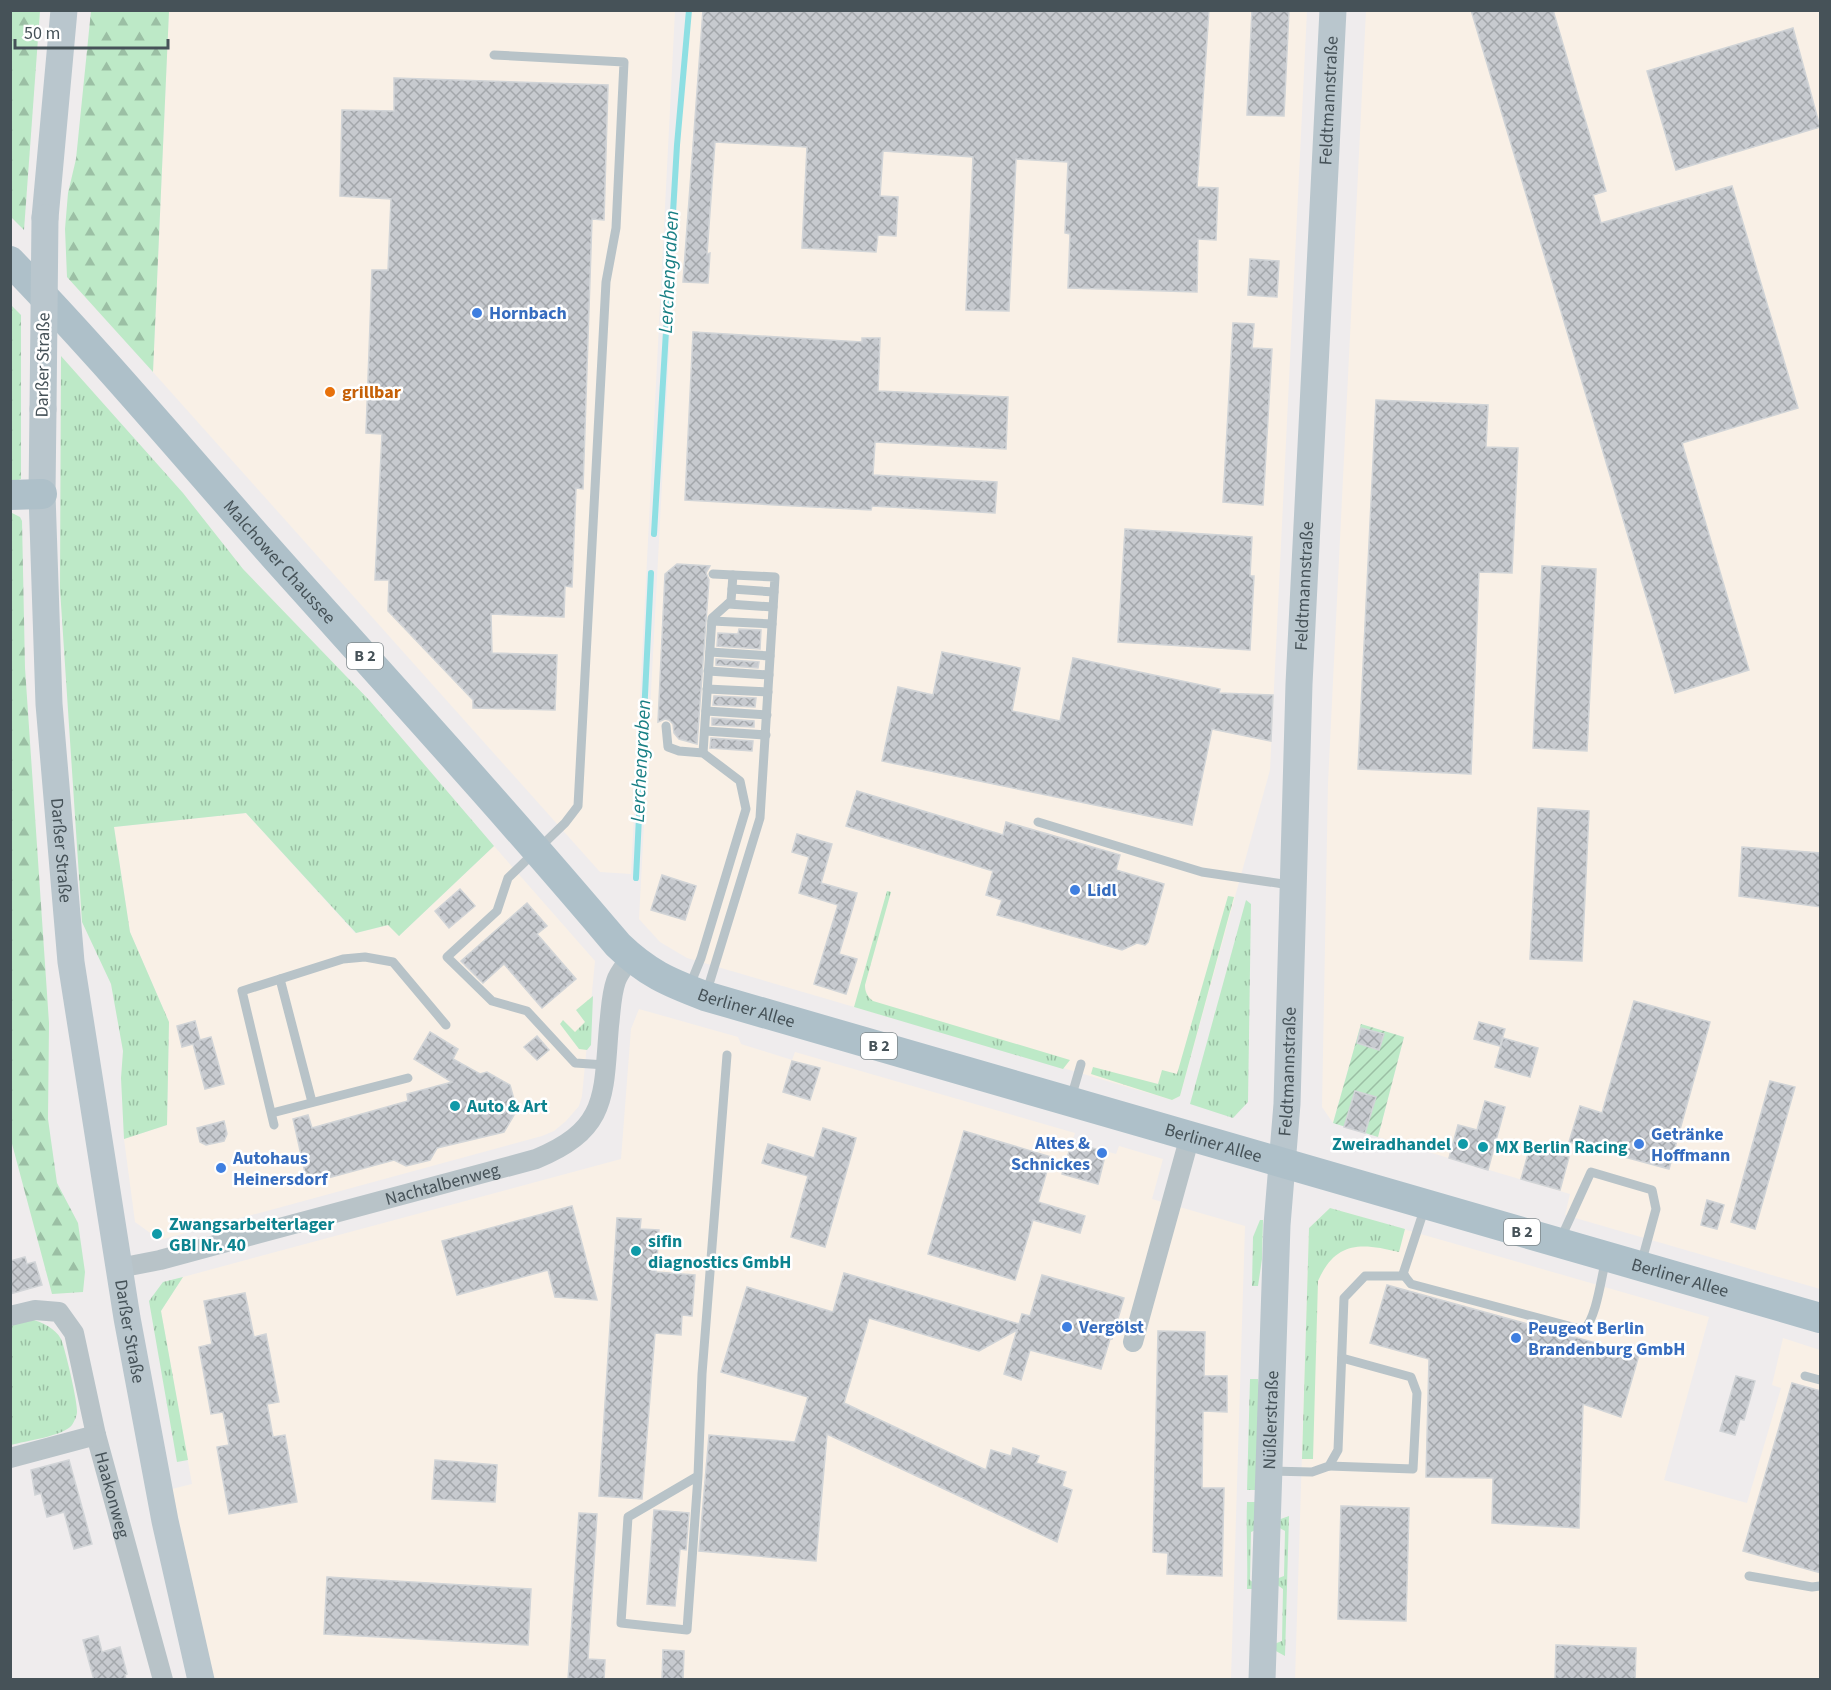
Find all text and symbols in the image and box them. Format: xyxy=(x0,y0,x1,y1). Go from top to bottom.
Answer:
scale bar xyxy=(15,12,168,50)
text: 50 m xyxy=(24,21,60,46)
street label: Feldtmannstraße xyxy=(1313,35,1344,166)
water label: Lerchengraben xyxy=(652,210,686,334)
place label: Hornbach xyxy=(489,301,567,326)
marker: Hornbach xyxy=(470,306,484,320)
street label: Darßer Straße xyxy=(30,312,56,418)
place label: grillbar xyxy=(342,380,402,405)
marker: grillbar xyxy=(323,385,337,399)
street label: Malchower Chaussee xyxy=(218,494,342,629)
street label: Feldtmannstraße xyxy=(1288,521,1320,651)
road number: B 2 xyxy=(347,643,383,669)
water label: Lerchengraben xyxy=(624,699,658,823)
street label: Darßer Straße xyxy=(45,797,78,904)
place label: Lidl xyxy=(1087,878,1117,903)
marker: Lidl xyxy=(1068,883,1082,897)
street label: Berliner Allee xyxy=(694,982,798,1034)
street label: Feldtmannstraße xyxy=(1272,1007,1302,1137)
road number: B 2 xyxy=(861,1033,897,1059)
place label: Auto & Art xyxy=(466,1094,548,1119)
marker: Auto & Art xyxy=(448,1099,462,1113)
street label: Berliner Allee xyxy=(1162,1117,1265,1169)
place label: Getränke Hoffmann xyxy=(1651,1122,1730,1168)
place label: Altes & Schnickes xyxy=(1011,1131,1090,1177)
place label: Zweiradhandel xyxy=(1332,1132,1451,1157)
place label: MX Berlin Racing xyxy=(1495,1135,1628,1160)
marker: Zweiradhandel xyxy=(1456,1137,1470,1151)
marker: Getränke Hoffmann xyxy=(1632,1137,1646,1151)
marker: MX Berlin Racing xyxy=(1476,1140,1490,1154)
place label: Autohaus Heinersdorf xyxy=(232,1146,329,1192)
marker: Altes & Schnickes xyxy=(1095,1146,1109,1160)
street label: Nachtalbenweg xyxy=(382,1157,502,1212)
marker: Autohaus Heinersdorf xyxy=(214,1161,228,1175)
place label: Zwangsarbeiterlager GBI Nr. 40 xyxy=(169,1212,335,1258)
road number: B 2 xyxy=(1504,1219,1540,1245)
marker: Zwangsarbeiterlager GBI Nr. 40 xyxy=(150,1227,164,1241)
place label: sifin diagnostics GmbH xyxy=(648,1229,791,1275)
marker: sifin diagnostics GmbH xyxy=(629,1244,643,1258)
street label: Berliner Allee xyxy=(1629,1252,1732,1304)
street label: Darßer Straße xyxy=(109,1278,151,1385)
place label: Vergölst xyxy=(1078,1315,1144,1340)
place label: Peugeot Berlin Brandenburg GmbH xyxy=(1528,1316,1685,1362)
marker: Vergölst xyxy=(1060,1320,1074,1334)
marker: Peugeot Berlin Brandenburg GmbH xyxy=(1509,1331,1523,1345)
street label: Nüßlerstraße xyxy=(1256,1370,1285,1470)
street label: Haakonweg xyxy=(89,1449,136,1541)

